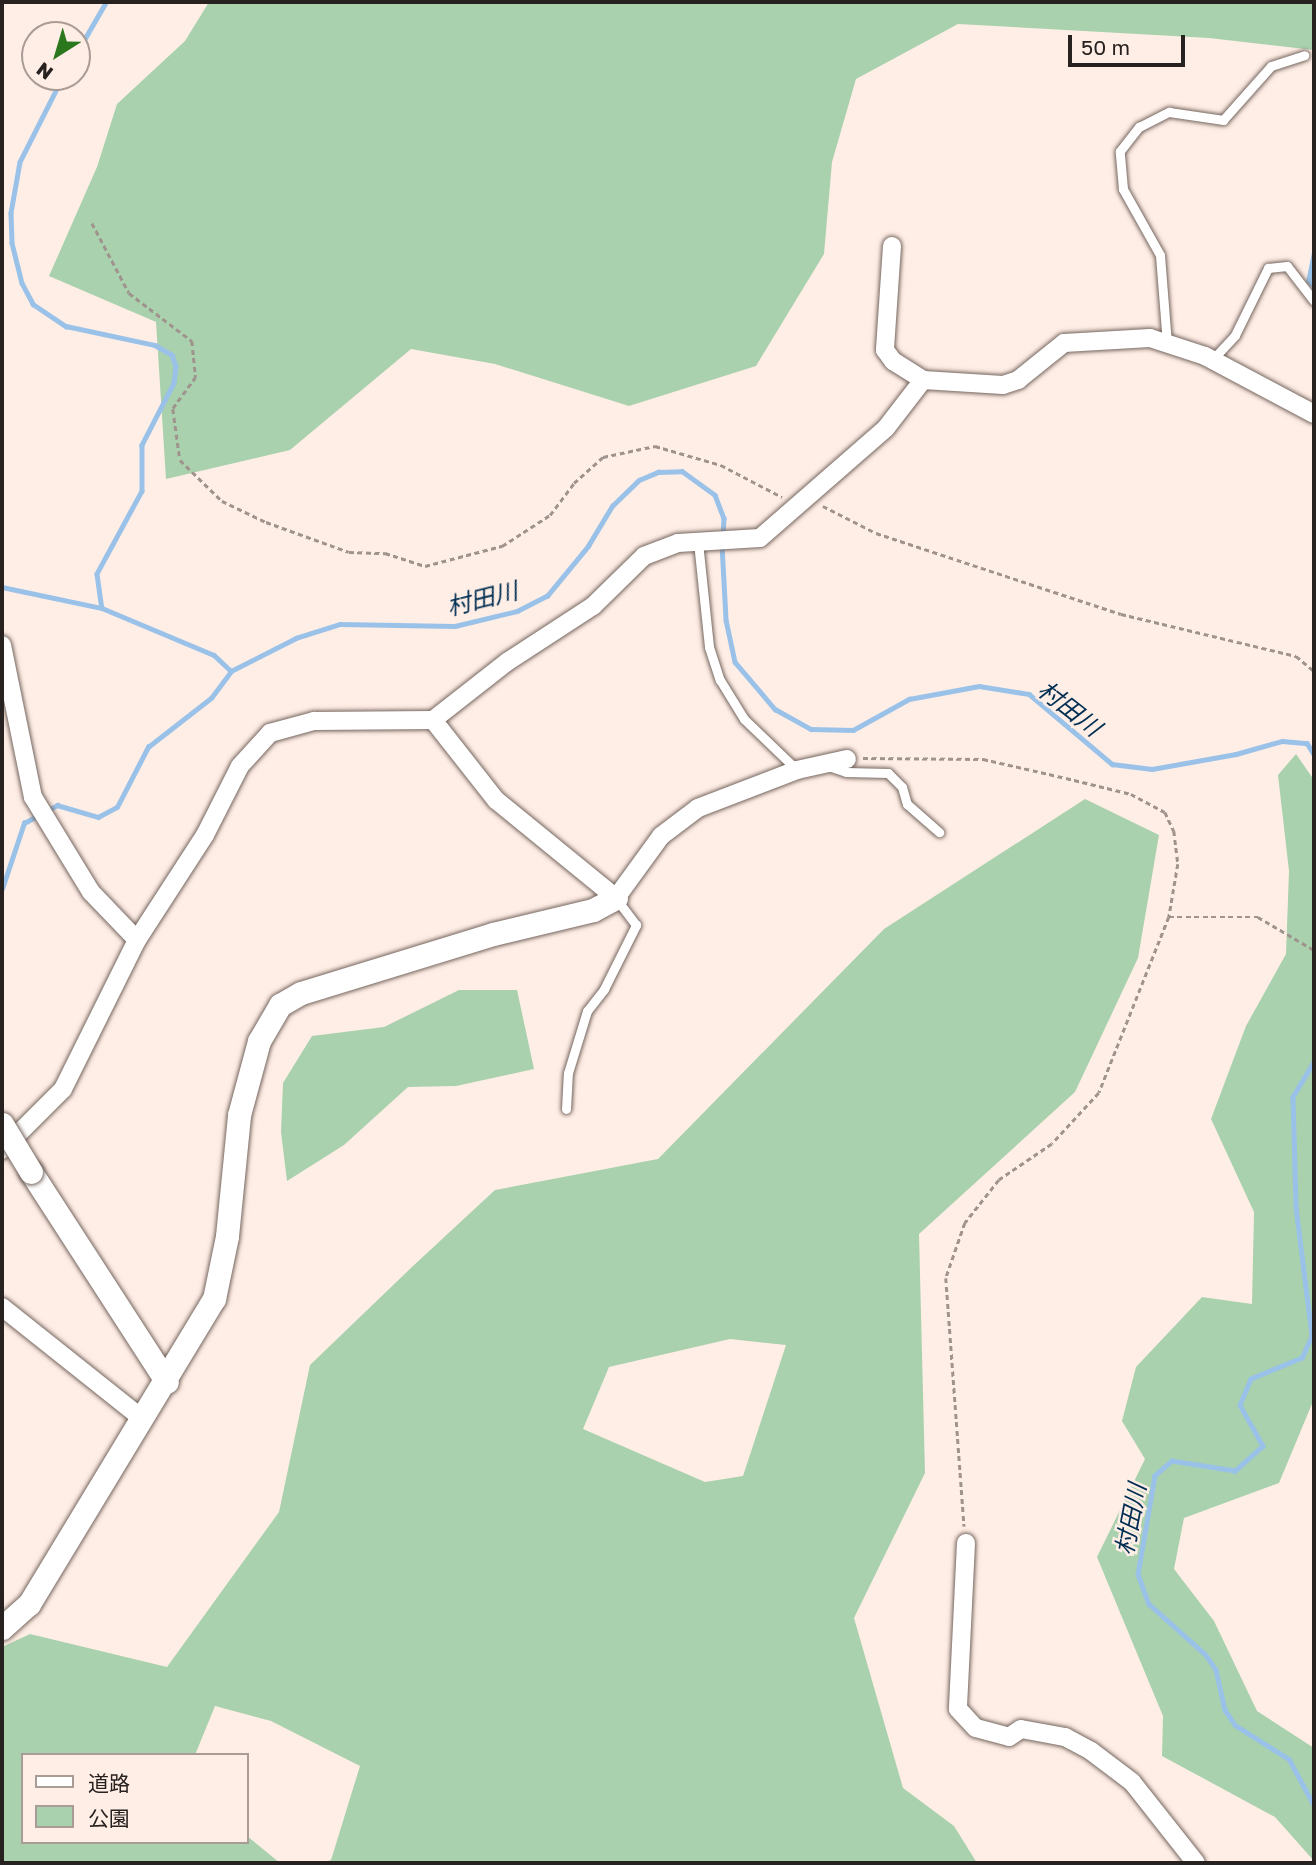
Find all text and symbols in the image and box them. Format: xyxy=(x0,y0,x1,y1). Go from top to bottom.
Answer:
north arrow xyxy=(21,21,91,91)
scale bar xyxy=(1071,21,1188,65)
text: 50 m xyxy=(1081,34,1130,60)
text: N xyxy=(32,58,57,85)
water label: 村田川 xyxy=(444,575,520,621)
water label: 村田川 xyxy=(1033,674,1107,742)
water label: 村田川 xyxy=(1109,1481,1151,1557)
legend xyxy=(21,1753,248,1844)
text: 道路 xyxy=(88,1770,130,1796)
text: 公園 xyxy=(88,1805,130,1831)

